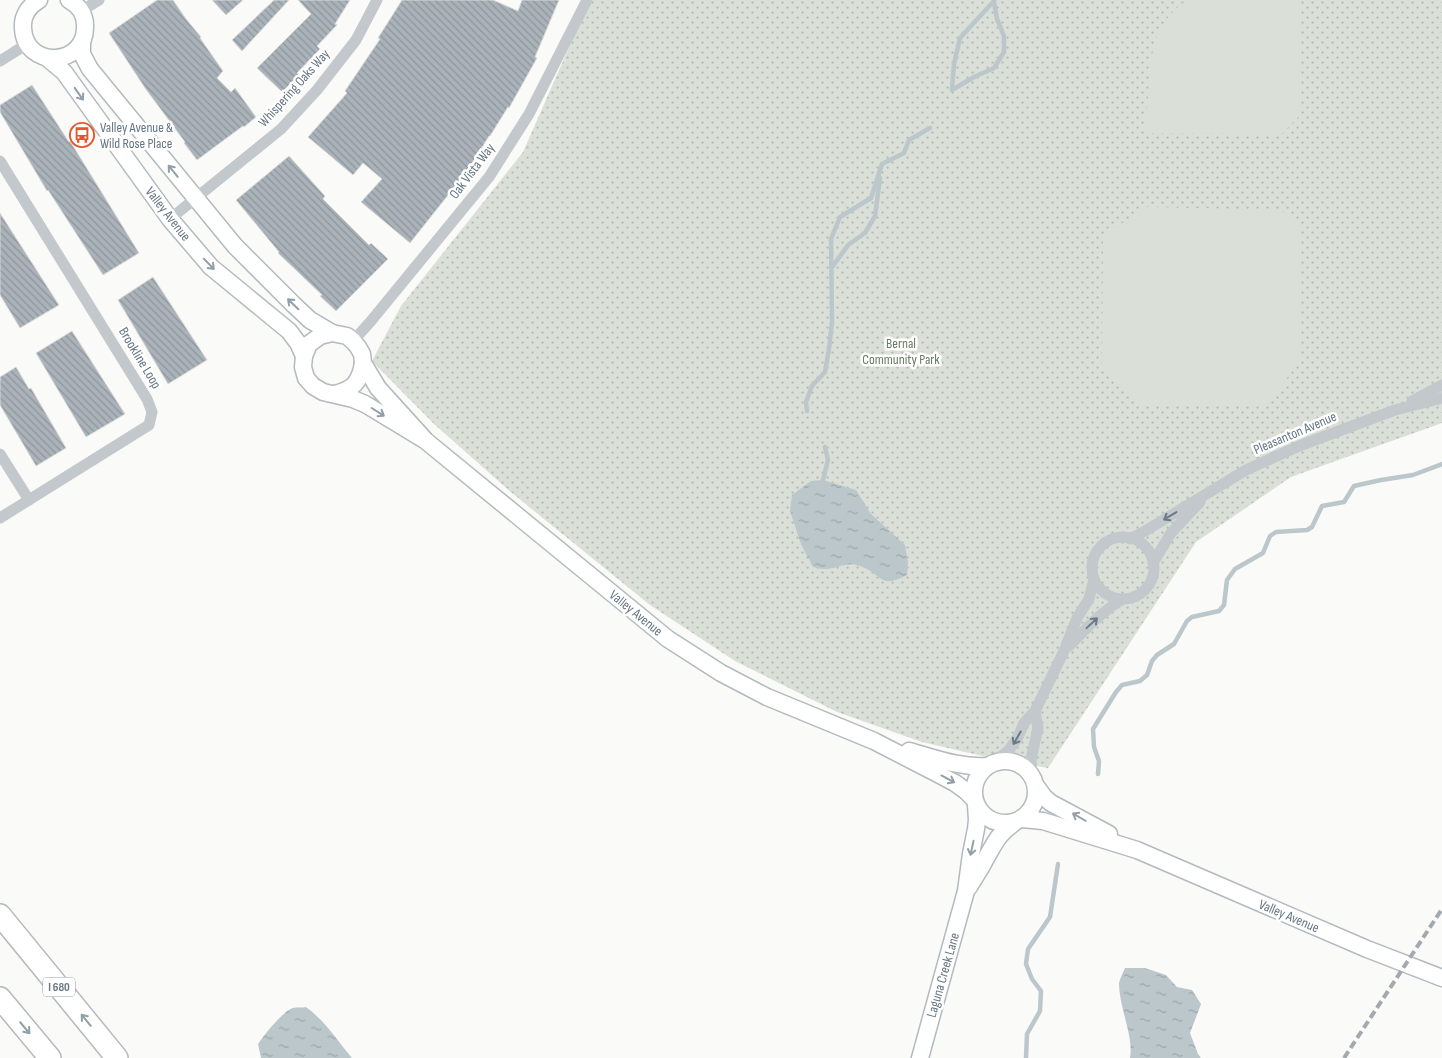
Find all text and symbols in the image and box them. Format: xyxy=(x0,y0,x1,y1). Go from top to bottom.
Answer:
street label: Whispering Oaks Way xyxy=(255,45,334,130)
one-way arrow xyxy=(74,86,84,100)
place label: Valley Avenue & Wild Rose Place xyxy=(100,119,173,152)
bus stop icon: Valley Avenue & Wild Rose Place xyxy=(69,122,95,148)
street label: Oak Vista Way xyxy=(446,139,499,202)
one-way arrow xyxy=(167,164,178,177)
street label: Valley Avenue xyxy=(142,184,194,244)
one-way arrow xyxy=(203,258,215,271)
one-way arrow xyxy=(287,298,300,310)
street label: Brookline Loop xyxy=(115,324,165,392)
park label: Bernal Community Park xyxy=(862,335,940,368)
one-way arrow xyxy=(371,408,385,418)
street label: Pleasanton Avenue xyxy=(1251,408,1339,458)
one-way arrow xyxy=(1164,511,1178,521)
street label: Valley Avenue xyxy=(606,586,666,640)
one-way arrow xyxy=(1086,617,1098,629)
one-way arrow xyxy=(1011,731,1021,745)
one-way arrow xyxy=(940,775,955,784)
one-way arrow xyxy=(1073,812,1087,822)
one-way arrow xyxy=(967,840,976,856)
street label: Valley Avenue xyxy=(1256,896,1322,936)
street label: Laguna Creek Lane xyxy=(923,931,963,1019)
road number: I 680 xyxy=(43,978,75,996)
one-way arrow xyxy=(81,1014,92,1027)
one-way arrow xyxy=(19,1021,30,1034)

